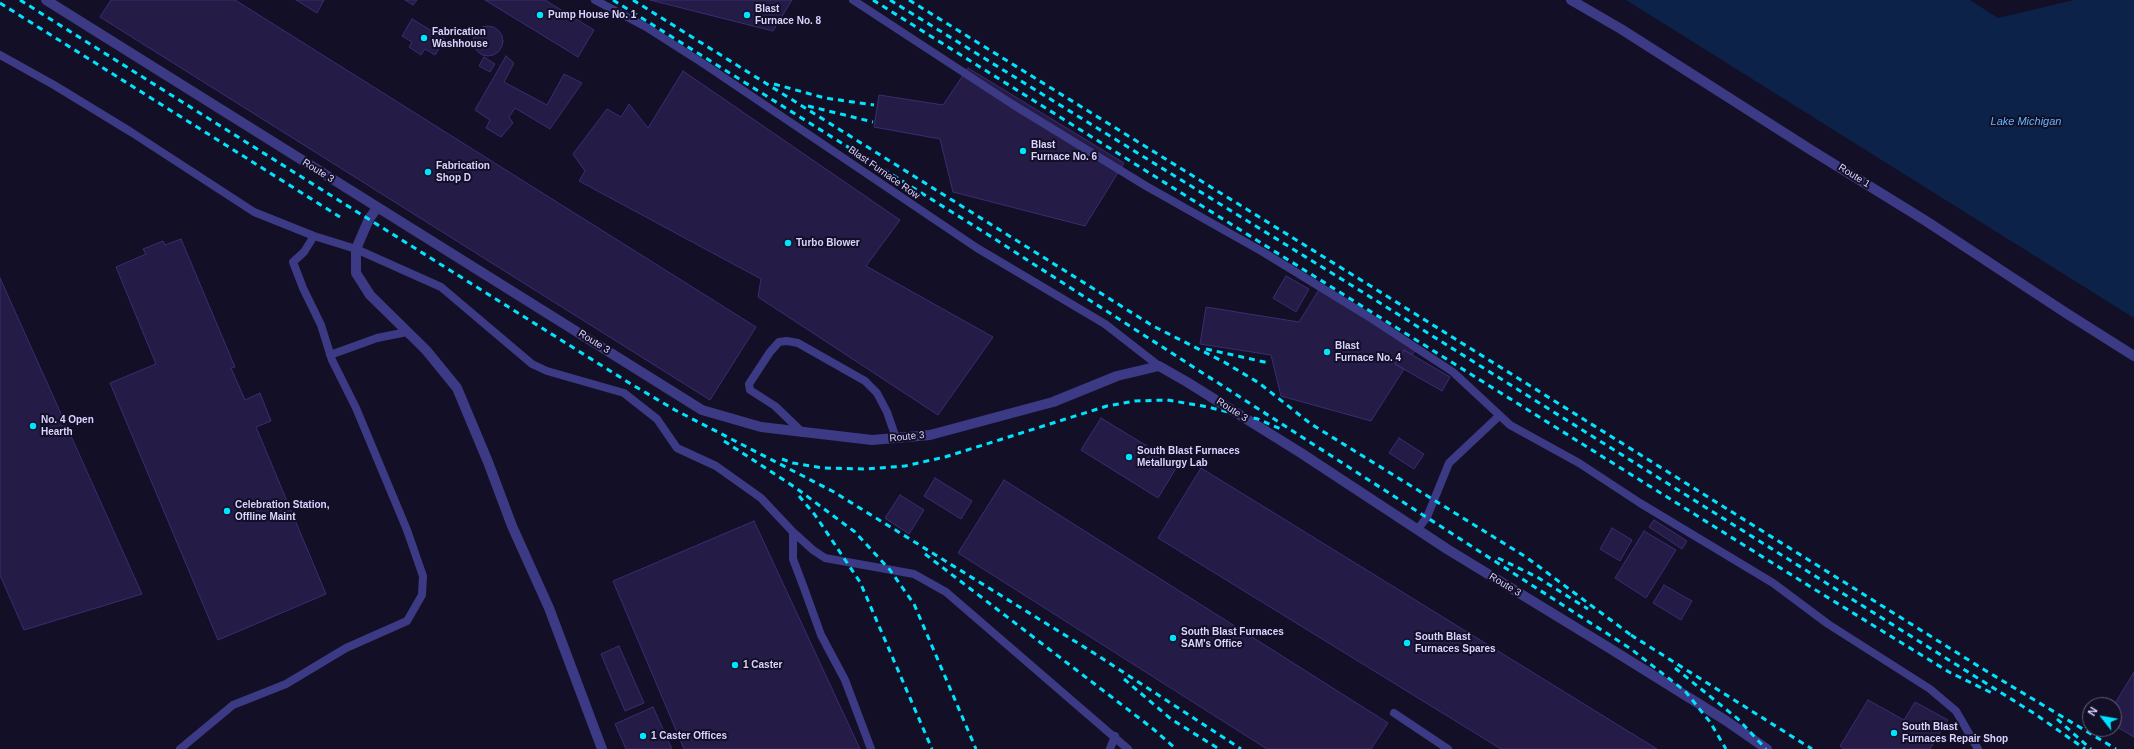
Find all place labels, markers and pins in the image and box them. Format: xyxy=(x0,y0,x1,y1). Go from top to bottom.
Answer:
place label: Blast Furnace No. 8 xyxy=(755,3,821,26)
place label: Pump House No. 1 xyxy=(548,9,636,21)
marker: Pump House No. 1 xyxy=(535,10,545,20)
marker: Blast Furnace No. 8 xyxy=(742,10,752,20)
place label: Fabrication Washhouse xyxy=(432,26,488,50)
marker: Fabrication Washhouse xyxy=(419,33,429,43)
place label: Blast Furnace No. 6 xyxy=(1031,139,1097,162)
marker: Blast Furnace No. 6 xyxy=(1018,146,1028,156)
place label: Fabrication Shop D xyxy=(436,160,490,184)
marker: Fabrication Shop D xyxy=(423,167,433,177)
place label: Turbo Blower xyxy=(796,237,860,249)
marker: Turbo Blower xyxy=(783,238,793,248)
place label: Blast Furnace No. 4 xyxy=(1335,340,1401,364)
marker: Blast Furnace No. 4 xyxy=(1322,347,1332,357)
place label: No. 4 Open Hearth xyxy=(41,414,94,438)
marker: No. 4 Open Hearth xyxy=(28,421,38,431)
place label: South Blast Furnaces Metallurgy Lab xyxy=(1137,445,1240,468)
marker: South Blast Furnaces Metallurgy Lab xyxy=(1124,452,1134,462)
place label: Celebration Station, Offline Maint xyxy=(235,499,329,522)
marker: Celebration Station, Offline Maint xyxy=(222,506,232,516)
place label: South Blast Furnaces SAM's Office xyxy=(1181,626,1284,650)
place label: South Blast Furnaces Spares xyxy=(1415,631,1496,654)
marker: South Blast Furnaces SAM's Office xyxy=(1168,633,1178,643)
marker: South Blast Furnaces Spares xyxy=(1402,638,1412,648)
place label: 1 Caster xyxy=(743,659,782,671)
marker: 1 Caster xyxy=(730,660,740,670)
place label: South Blast Furnaces Repair Shop xyxy=(1902,721,2008,744)
marker: South Blast Furnaces Repair Shop xyxy=(1889,728,1899,738)
place label: 1 Caster Offices xyxy=(651,730,727,742)
marker: 1 Caster Offices xyxy=(638,731,648,741)

